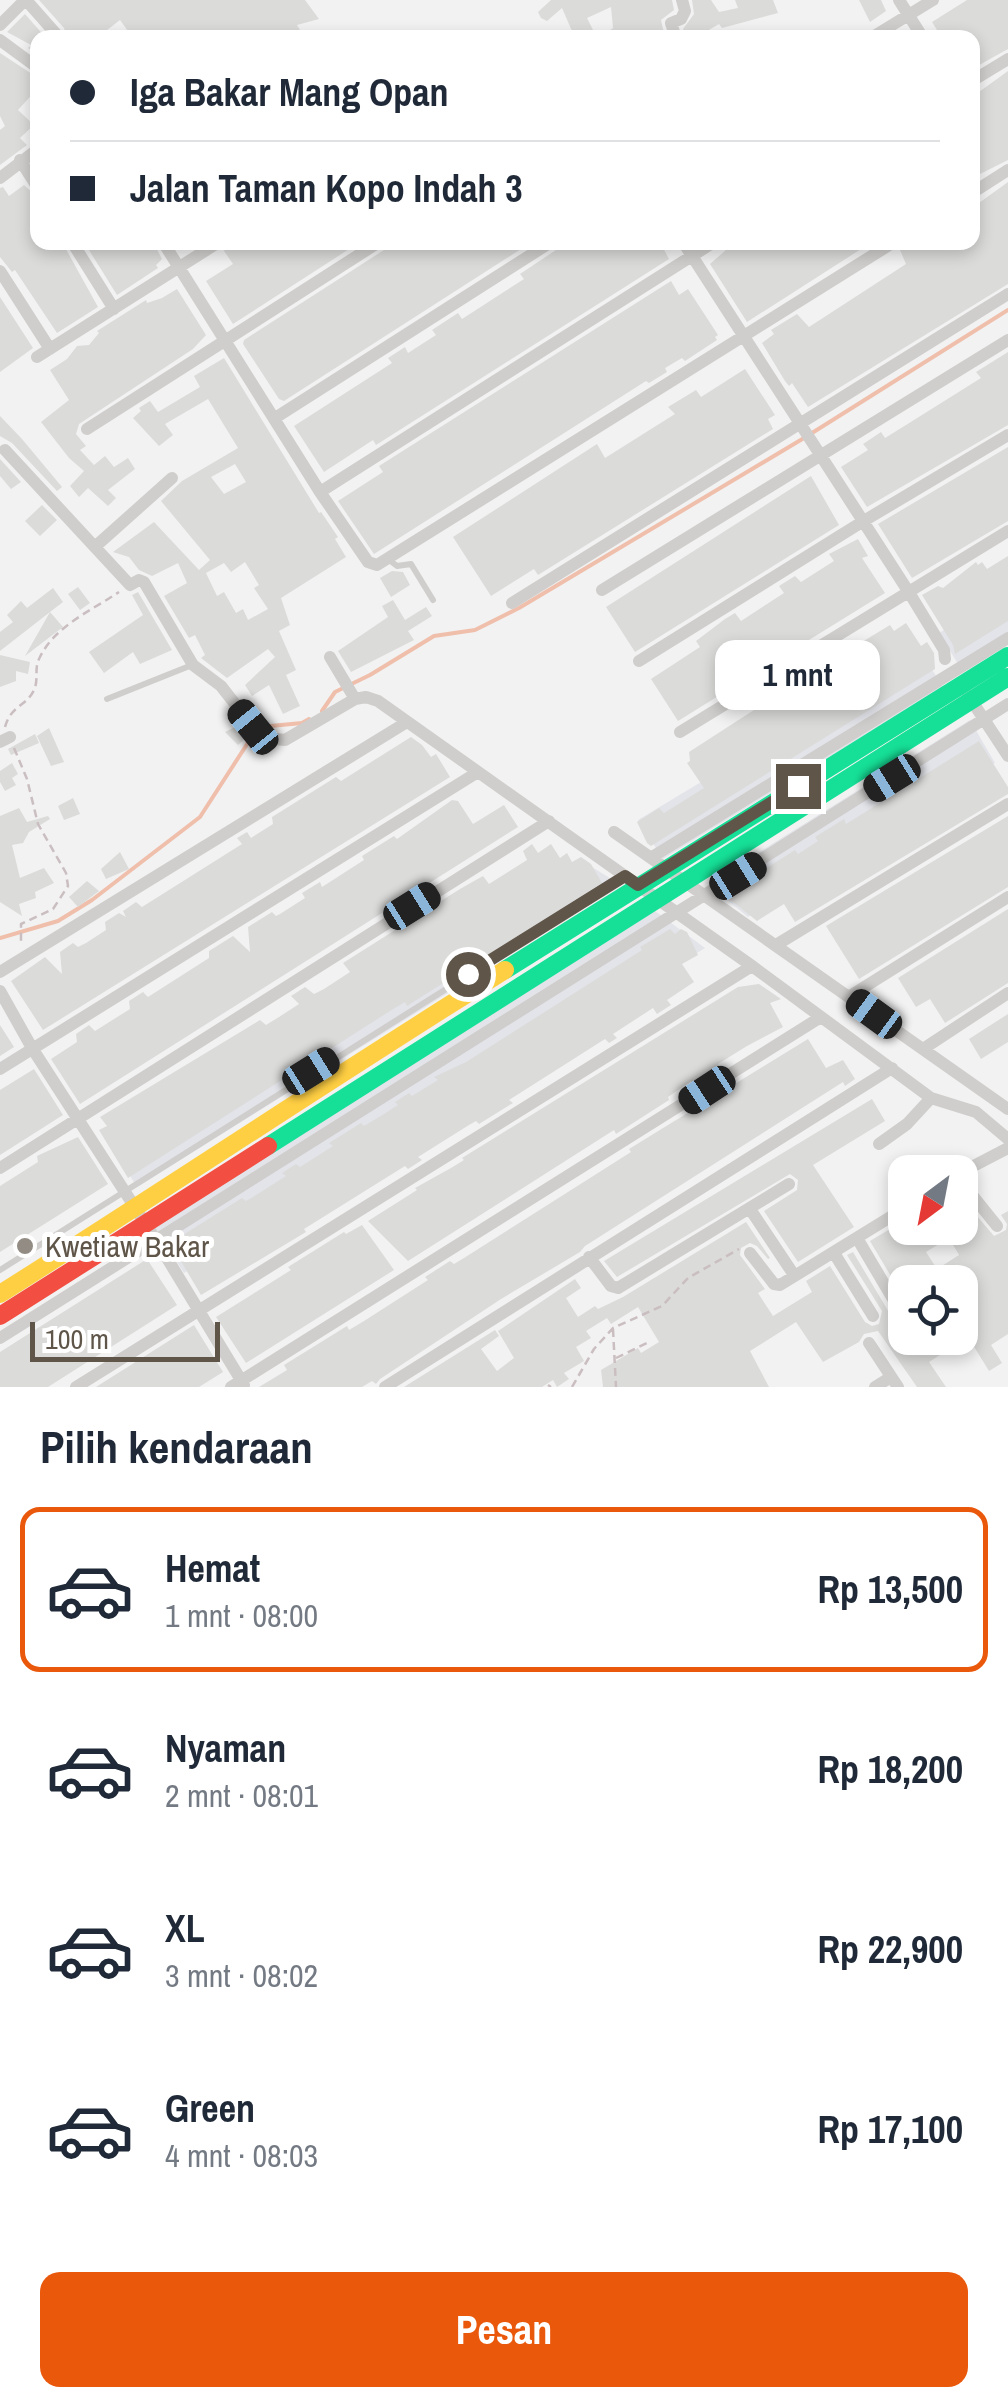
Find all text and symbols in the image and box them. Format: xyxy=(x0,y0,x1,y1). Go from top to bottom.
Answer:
text: Iga Bakar Mang Opan xyxy=(130,67,449,118)
text: Jalan Taman Kopo Indah 3 xyxy=(130,163,523,214)
callout: 1 mnt xyxy=(716,641,880,711)
text: 1 mnt xyxy=(763,653,832,696)
car xyxy=(222,694,284,760)
car xyxy=(859,749,925,807)
route end xyxy=(776,764,821,809)
car xyxy=(705,847,771,905)
car xyxy=(379,877,445,935)
route start xyxy=(446,952,491,997)
car xyxy=(841,984,907,1044)
car xyxy=(278,1042,344,1100)
car xyxy=(674,1061,740,1119)
north arrow xyxy=(888,1155,978,1245)
map controls xyxy=(888,1155,978,1355)
place label: Kwetiaw Bakar xyxy=(45,1226,210,1266)
marker: Kwetiaw Bakar xyxy=(14,1235,36,1257)
button: locate xyxy=(888,1265,978,1355)
scale bar xyxy=(30,1317,220,1362)
text: 100 m xyxy=(45,1320,109,1358)
text: Pilih kendaraan xyxy=(40,1416,313,1477)
text: Hemat xyxy=(165,1543,260,1594)
icon: car xyxy=(45,1545,135,1635)
text: Rp 13,500 xyxy=(817,1564,963,1615)
text: 1 mnt · 08:00 xyxy=(165,1594,318,1637)
text: Nyaman xyxy=(165,1723,286,1774)
icon: car xyxy=(45,1725,135,1815)
text: Rp 18,200 xyxy=(817,1744,963,1795)
text: 2 mnt · 08:01 xyxy=(165,1774,318,1817)
text: XL xyxy=(165,1903,205,1954)
icon: car xyxy=(45,1905,135,1995)
text: Rp 22,900 xyxy=(817,1924,963,1975)
text: 3 mnt · 08:02 xyxy=(165,1954,318,1997)
text: Green xyxy=(165,2083,255,2134)
icon: car xyxy=(45,2085,135,2175)
text: Rp 17,100 xyxy=(817,2104,963,2155)
text: 4 mnt · 08:03 xyxy=(165,2134,318,2177)
button: Pesan xyxy=(40,2272,968,2387)

